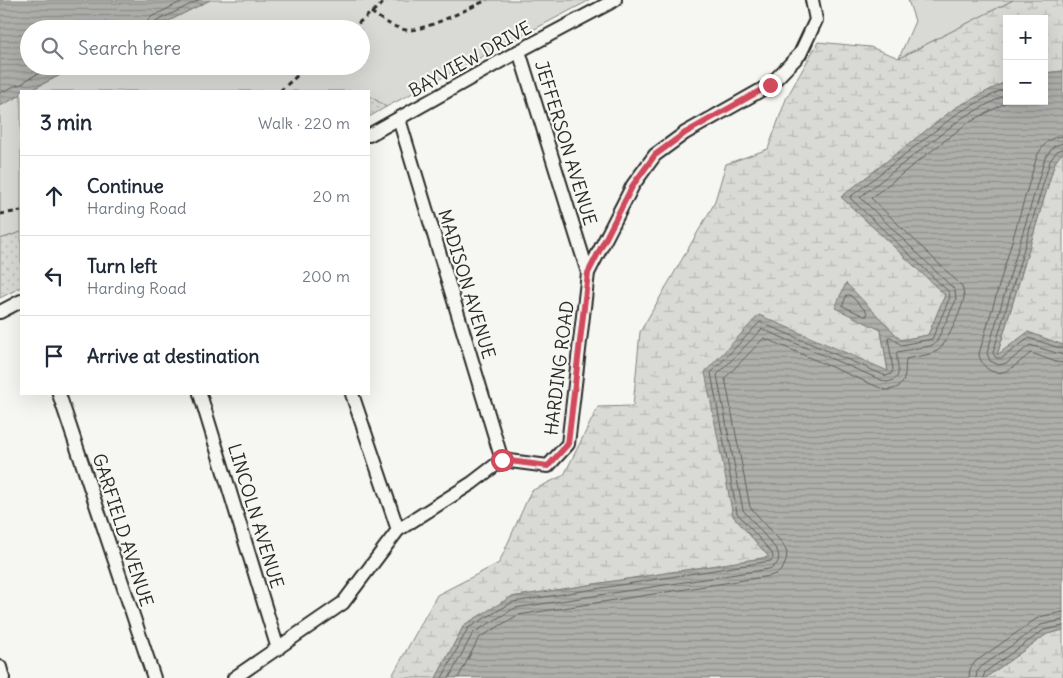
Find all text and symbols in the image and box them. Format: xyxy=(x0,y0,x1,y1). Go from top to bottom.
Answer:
map controls xyxy=(1003,15,1048,105)
button: + xyxy=(1003,15,1048,60)
street label: BAYVIEW DRIVE xyxy=(405,16,535,102)
search box xyxy=(20,20,370,75)
icon: search xyxy=(38,34,66,62)
text: Search here xyxy=(78,36,181,60)
street label: JEFFERSON AVENUE xyxy=(530,58,602,228)
button: − xyxy=(1003,60,1048,105)
route end xyxy=(759,74,782,97)
text: 3 min xyxy=(40,109,92,136)
text: Walk · 220 m xyxy=(258,113,350,133)
text: Continue xyxy=(87,174,164,198)
icon: ahead xyxy=(40,182,68,210)
text: 20 m xyxy=(313,186,350,206)
text: Harding Road xyxy=(87,198,187,218)
street label: MADISON AVENUE xyxy=(433,206,501,362)
text: Turn left xyxy=(87,254,157,278)
icon: left xyxy=(40,262,68,290)
text: 200 m xyxy=(302,266,350,286)
text: Harding Road xyxy=(87,278,187,298)
street label: HARDING ROAD xyxy=(539,299,579,437)
icon: arrive xyxy=(40,342,68,370)
text: Arrive at destination xyxy=(87,344,260,368)
street label: LINCOLN AVENUE xyxy=(223,441,289,591)
route start xyxy=(491,449,514,472)
street label: GARFIELD AVENUE xyxy=(87,451,159,609)

